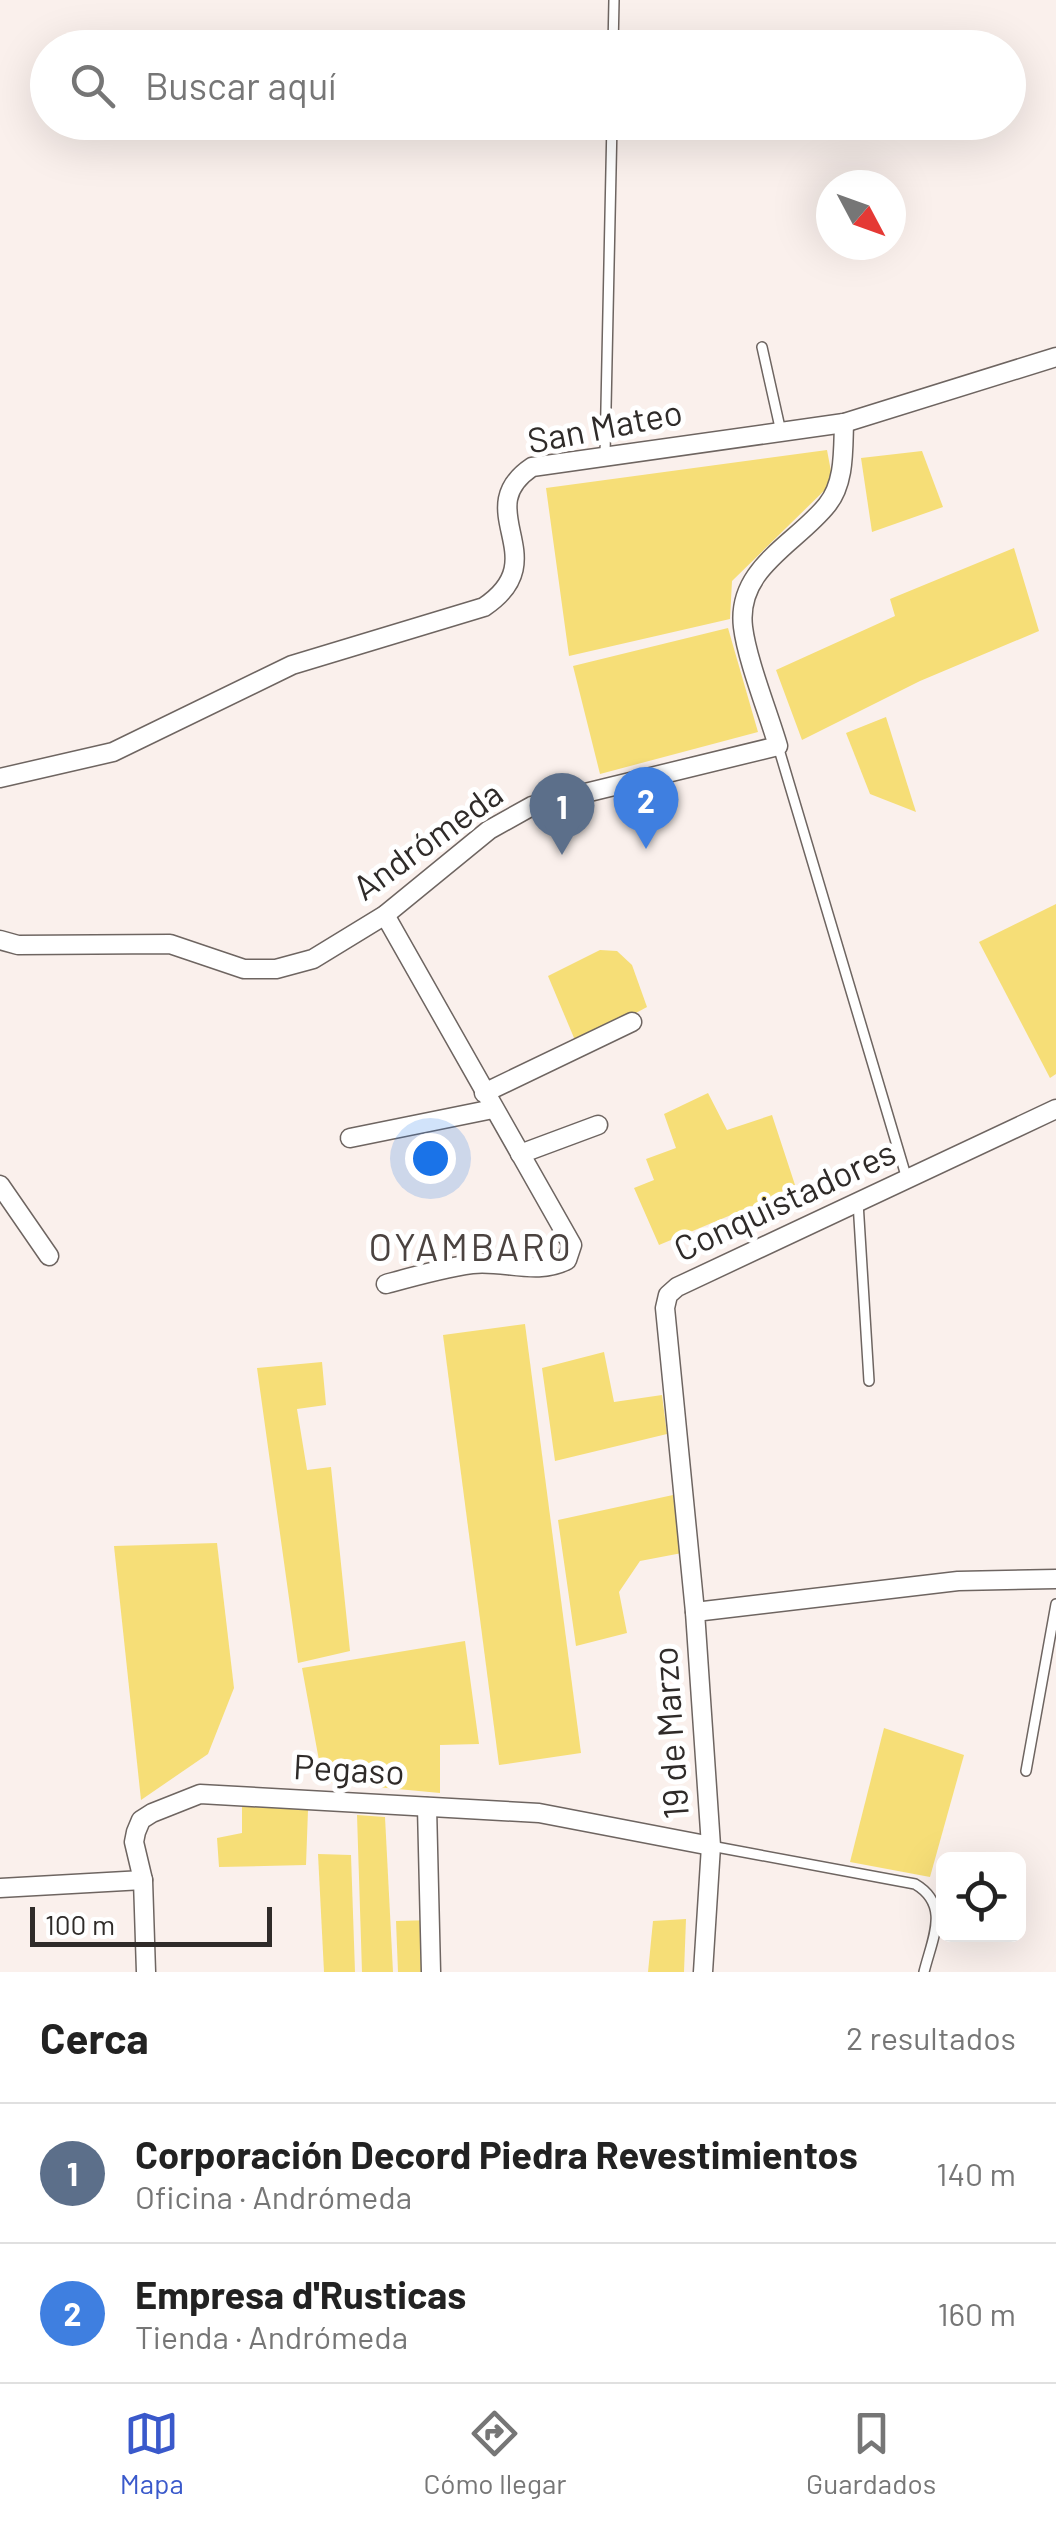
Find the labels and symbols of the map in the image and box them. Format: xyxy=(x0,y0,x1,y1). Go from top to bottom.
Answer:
north arrow xyxy=(816,170,906,260)
street label: San Mateo xyxy=(524,389,686,461)
pin: 2 xyxy=(614,766,678,849)
street label: Andrómeda xyxy=(344,771,510,908)
pin: 1 xyxy=(530,772,594,855)
street label: Conquistadores xyxy=(667,1130,902,1269)
your location xyxy=(405,1133,456,1184)
district label: OYAMBARO xyxy=(369,1223,573,1269)
street label: 19 de Marzo xyxy=(642,1646,696,1821)
street label: Pegaso xyxy=(292,1744,406,1792)
scale bar xyxy=(30,1902,272,1946)

